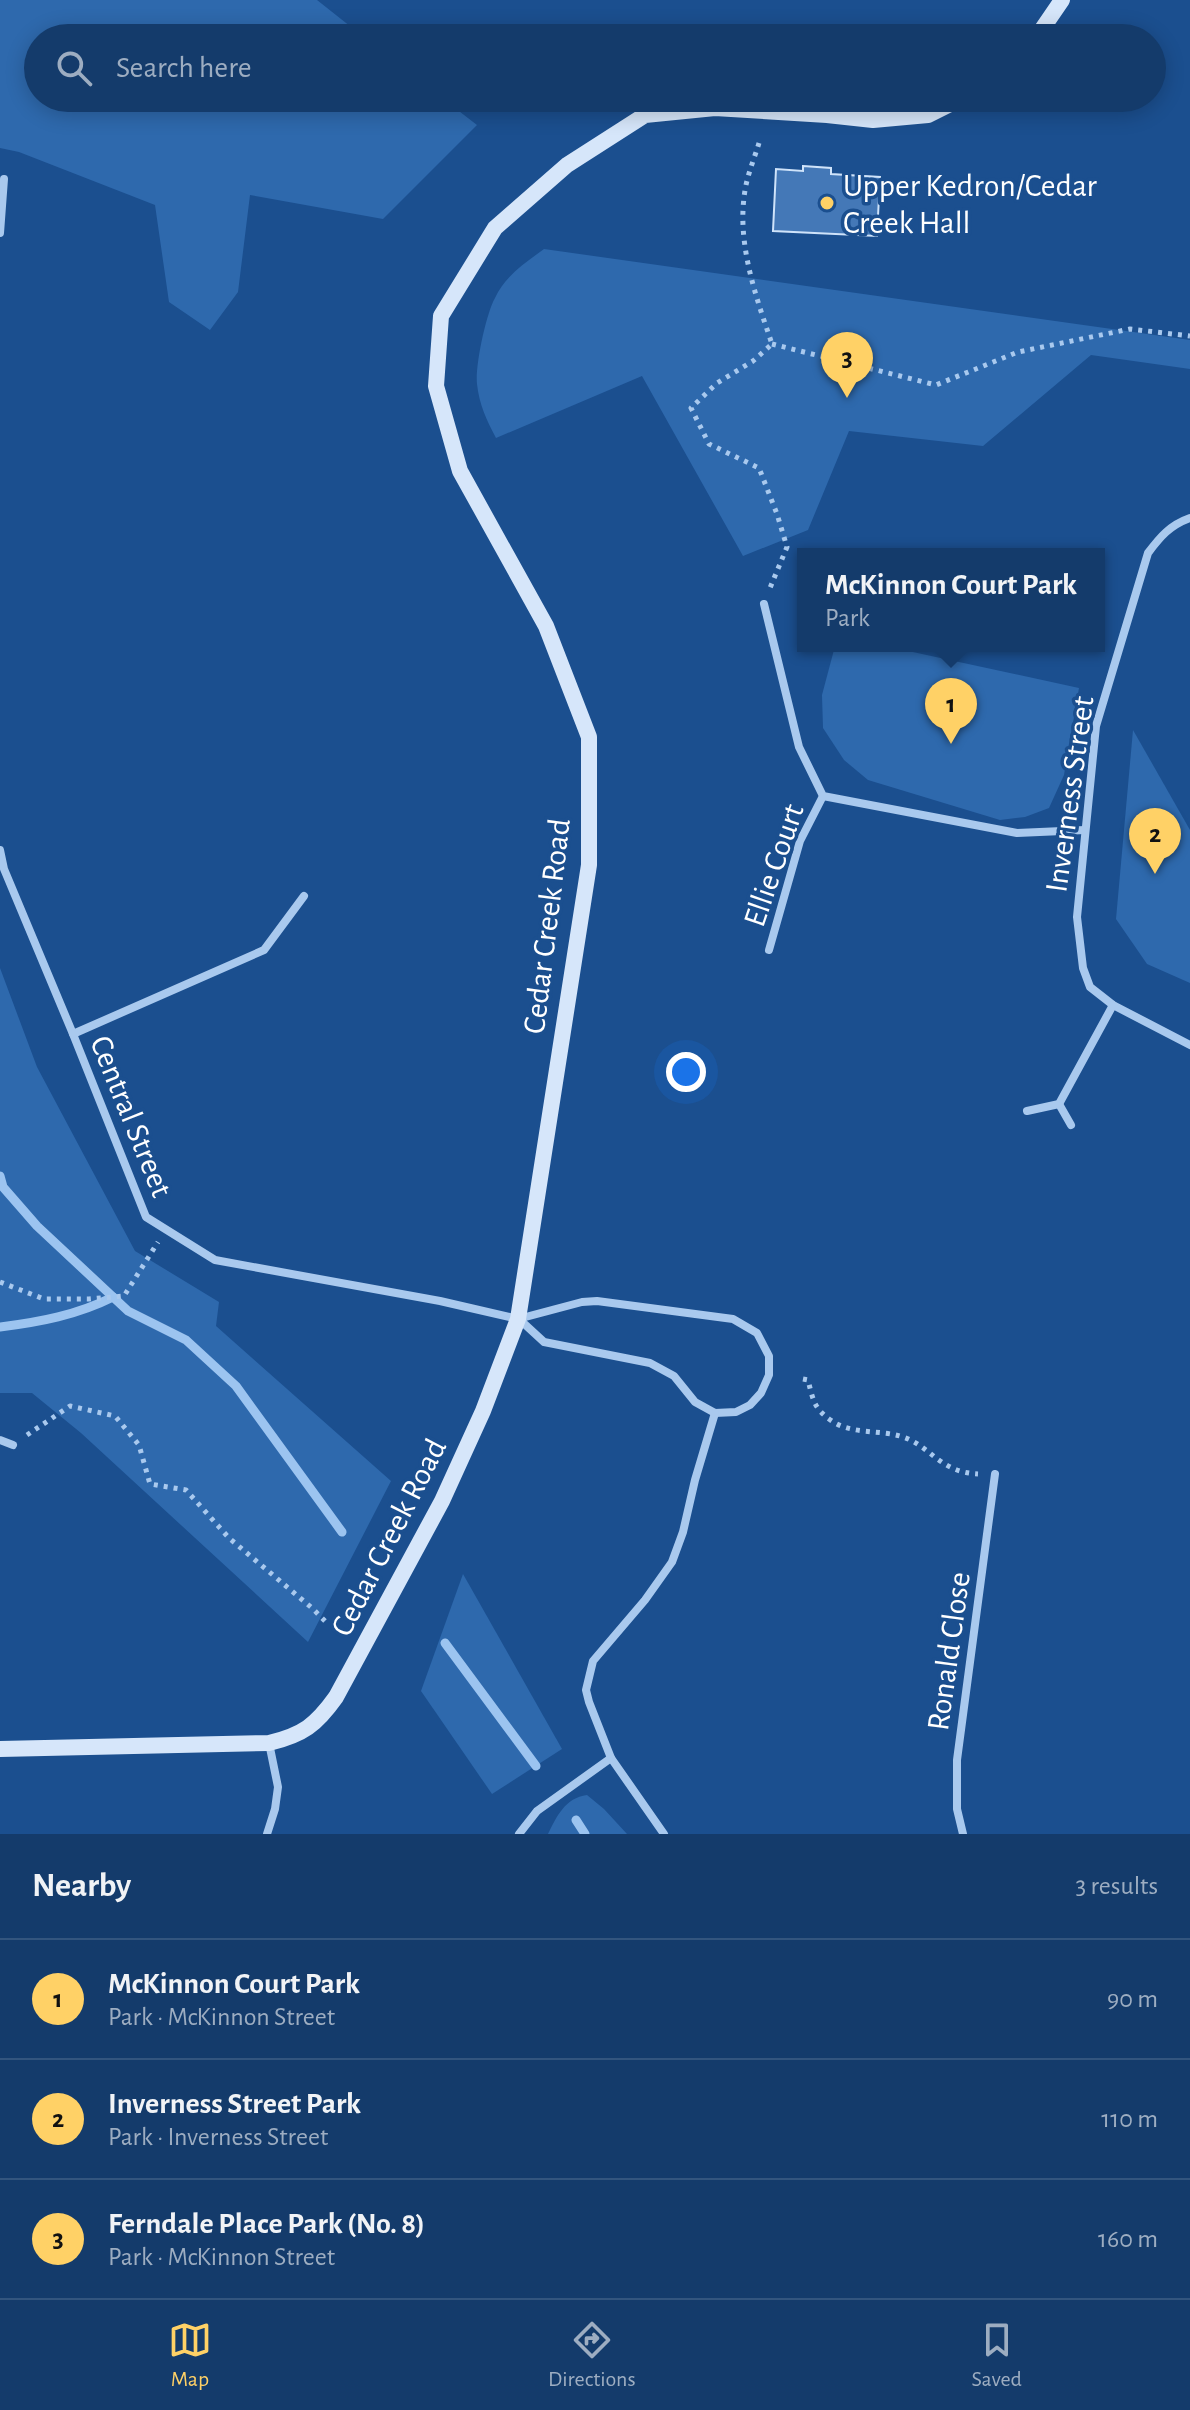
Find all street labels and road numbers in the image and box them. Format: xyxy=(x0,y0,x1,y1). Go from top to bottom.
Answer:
street label: Inverness Street xyxy=(1040,694,1100,894)
street label: Ellie Court xyxy=(738,800,810,931)
street label: Cedar Creek Road xyxy=(518,817,576,1036)
street label: Central Street xyxy=(84,1031,178,1202)
street label: Cedar Creek Road xyxy=(325,1434,452,1641)
street label: Ronald Close xyxy=(922,1570,976,1733)

